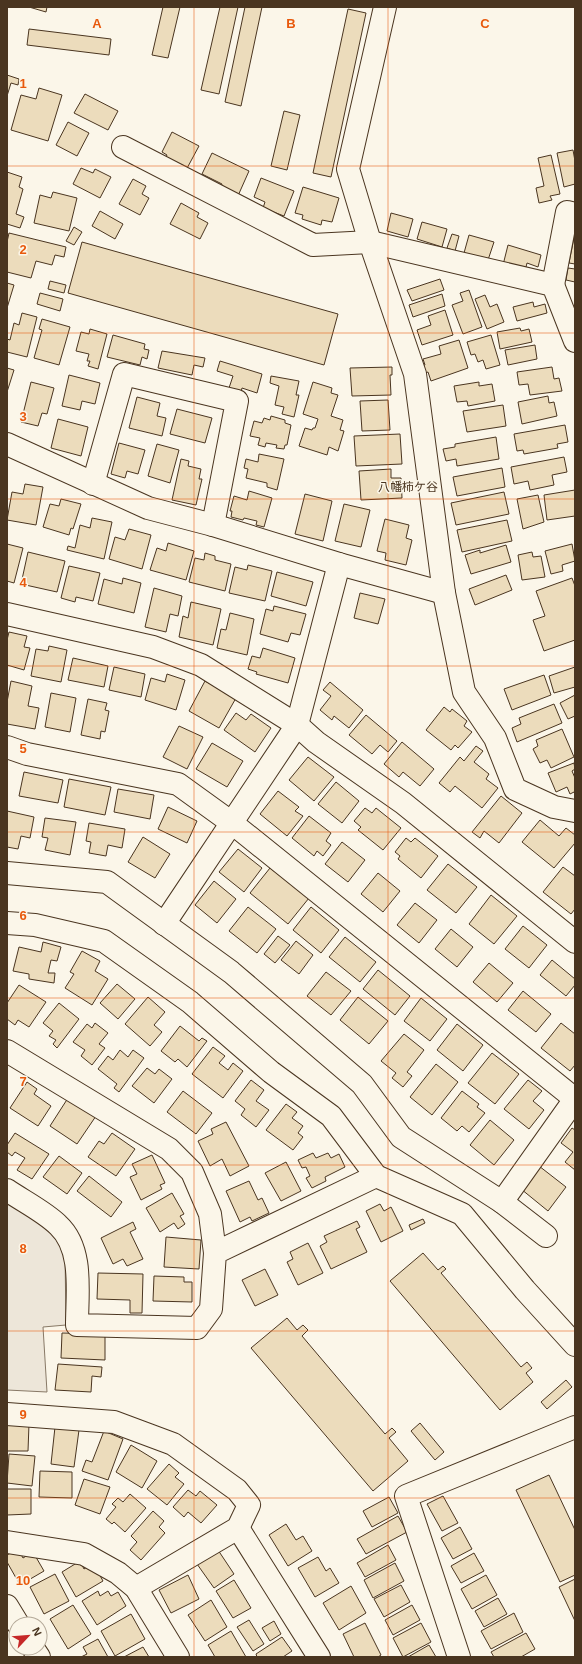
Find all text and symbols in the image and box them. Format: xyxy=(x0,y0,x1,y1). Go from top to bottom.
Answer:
text: A xyxy=(92,16,102,31)
text: B xyxy=(286,16,296,31)
text: C xyxy=(480,16,490,31)
text: 1 xyxy=(19,76,27,91)
text: 2 xyxy=(19,242,27,257)
text: 3 xyxy=(19,409,27,424)
district label: 八幡柿ケ谷 xyxy=(378,480,438,494)
text: 4 xyxy=(19,575,27,590)
text: 5 xyxy=(19,741,27,756)
text: 6 xyxy=(19,908,27,923)
text: 7 xyxy=(19,1074,27,1089)
text: 8 xyxy=(19,1241,27,1256)
text: 9 xyxy=(19,1407,27,1422)
text: 10 xyxy=(16,1573,30,1588)
north arrow xyxy=(8,1616,48,1656)
text: N xyxy=(30,1625,44,1638)

